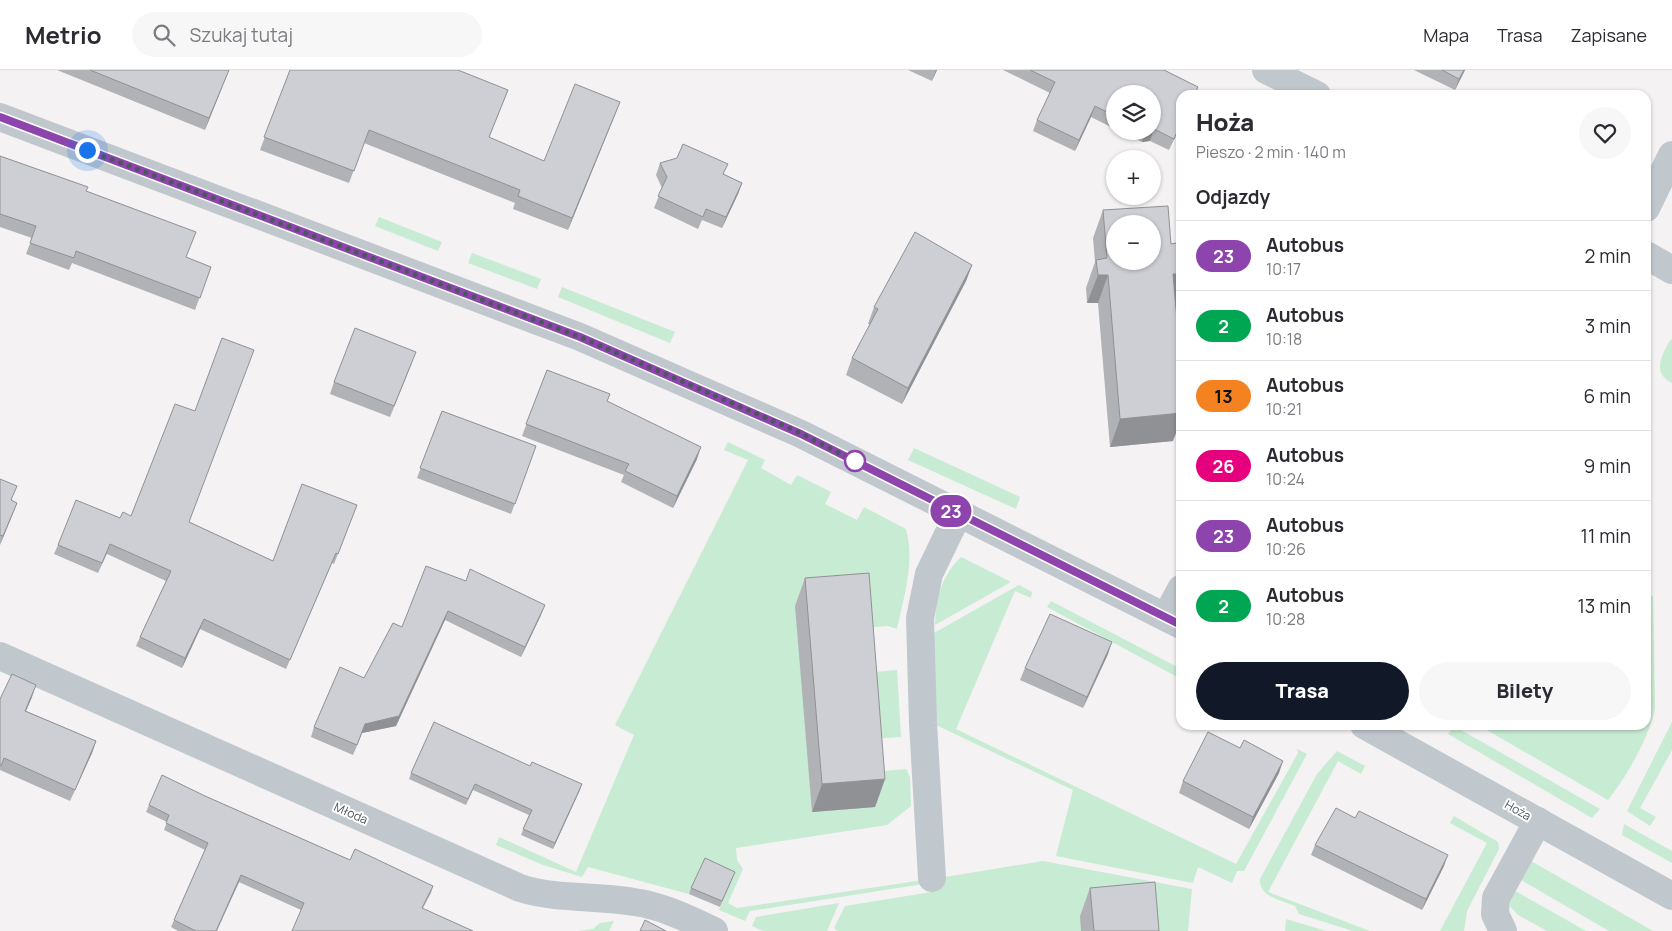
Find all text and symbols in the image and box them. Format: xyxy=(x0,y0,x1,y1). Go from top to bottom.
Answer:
search box xyxy=(132,12,482,57)
text: Metrio xyxy=(25,18,102,51)
icon: search xyxy=(150,21,178,49)
text: Szukaj tutaj xyxy=(190,22,293,48)
text: Mapa xyxy=(1423,23,1469,47)
text: Trasa xyxy=(1497,23,1542,47)
text: Zapisane xyxy=(1570,23,1647,47)
map controls xyxy=(1106,85,1161,270)
button: layers xyxy=(1106,85,1161,140)
text: Hoża xyxy=(1196,105,1254,138)
button: heart xyxy=(1579,107,1631,159)
your location xyxy=(75,138,100,163)
text: Pieszo · 2 min · 140 m xyxy=(1196,141,1346,163)
button: + xyxy=(1106,150,1161,205)
text: Odjazdy xyxy=(1196,184,1270,210)
button: − xyxy=(1106,215,1161,270)
text: Autobus xyxy=(1266,232,1344,258)
text: 2 min xyxy=(1585,243,1631,269)
text: 23 xyxy=(1213,244,1234,268)
text: 10:17 xyxy=(1266,258,1301,280)
text: Autobus xyxy=(1266,302,1344,328)
text: 3 min xyxy=(1585,313,1631,339)
text: 2 xyxy=(1218,314,1229,338)
text: 10:18 xyxy=(1266,328,1302,350)
text: Autobus xyxy=(1266,372,1344,398)
text: 6 min xyxy=(1584,383,1631,409)
text: 13 xyxy=(1214,384,1233,408)
text: 10:21 xyxy=(1266,398,1302,420)
text: Autobus xyxy=(1266,442,1344,468)
unlabelled marker xyxy=(844,450,866,472)
text: 9 min xyxy=(1584,453,1631,479)
text: 26 xyxy=(1213,454,1234,478)
text: 10:24 xyxy=(1266,468,1305,490)
line badge: 23 xyxy=(928,495,974,527)
text: 23 xyxy=(940,499,962,523)
text: Autobus xyxy=(1266,512,1344,538)
text: 11 min xyxy=(1581,523,1631,549)
text: 23 xyxy=(1213,524,1234,548)
text: 10:26 xyxy=(1266,538,1306,560)
text: Autobus xyxy=(1266,582,1344,608)
text: 13 min xyxy=(1577,593,1631,619)
text: 2 xyxy=(1218,594,1229,618)
text: 10:28 xyxy=(1266,608,1305,630)
button: Trasa xyxy=(1196,662,1409,720)
button: Bilety xyxy=(1419,662,1631,720)
street label: Hoża xyxy=(1502,796,1534,824)
street label: Młoda xyxy=(331,798,371,828)

